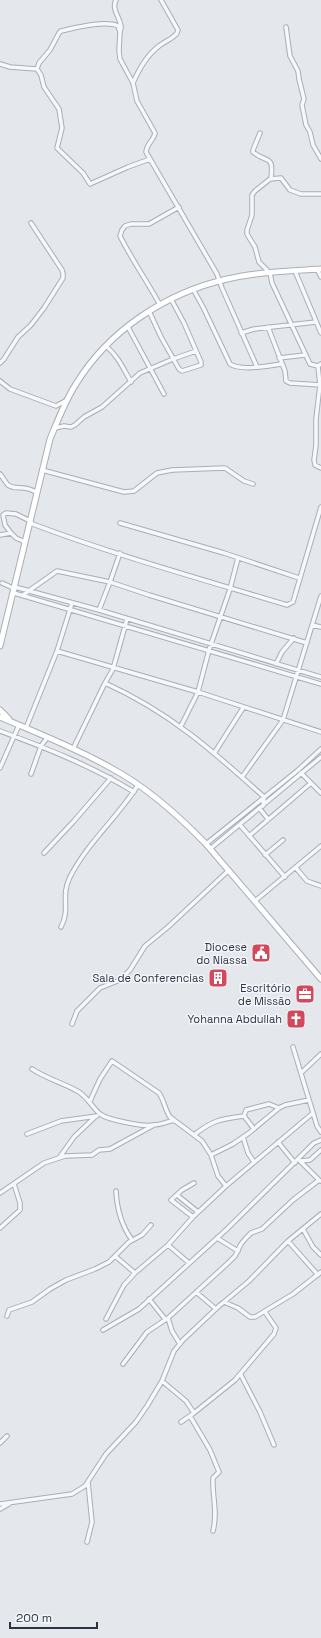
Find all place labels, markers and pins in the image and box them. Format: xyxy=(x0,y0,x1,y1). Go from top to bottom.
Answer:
place label: Diocese do Niassa xyxy=(196,940,248,967)
public building icon: Diocese do Niassa xyxy=(250,942,272,964)
building icon: Sala de Conferencias xyxy=(207,967,229,989)
place label: Sala de Conferencias xyxy=(93,971,204,985)
place label: Escritório de Missão xyxy=(238,981,291,1008)
office icon: Escritório de Missão xyxy=(294,983,316,1005)
church icon: Yohanna Abdullah xyxy=(285,1008,307,1030)
place label: Yohanna Abdullah xyxy=(188,1012,282,1026)

